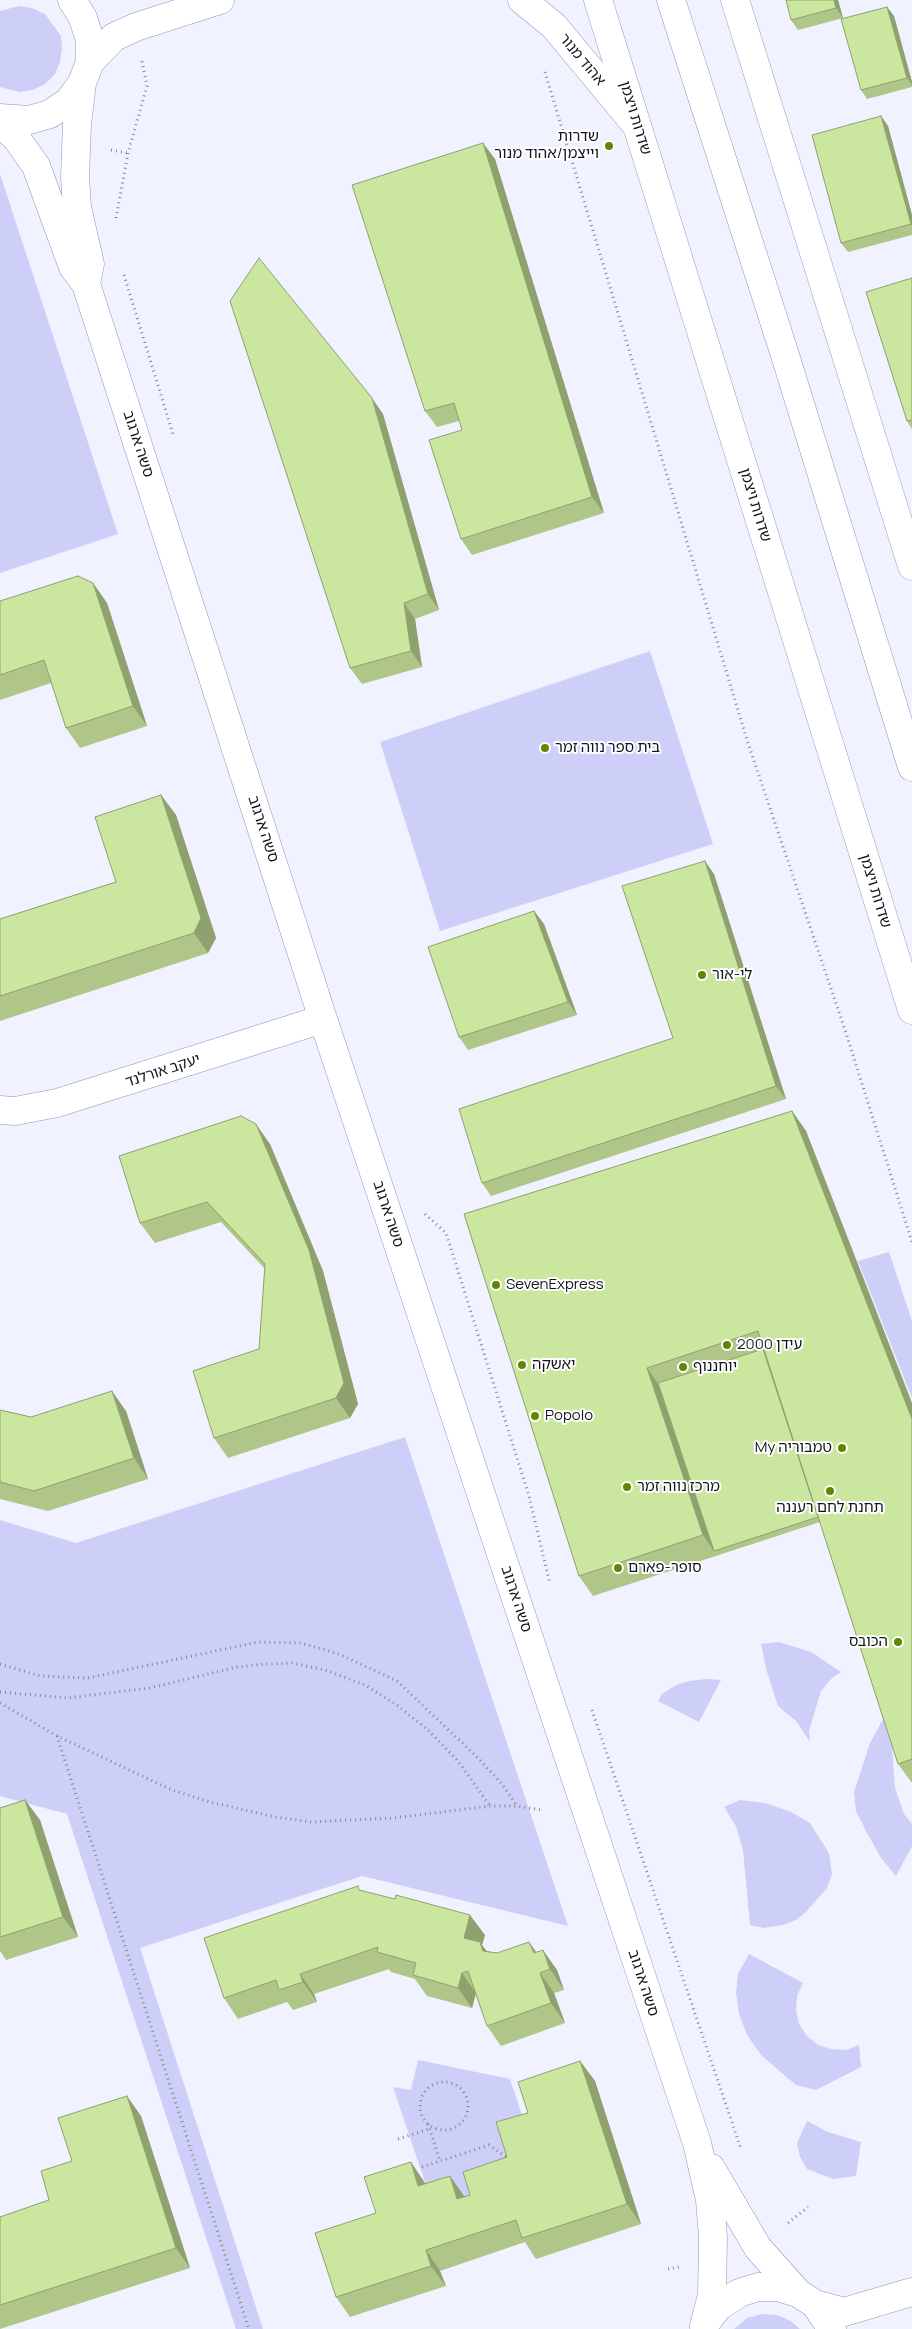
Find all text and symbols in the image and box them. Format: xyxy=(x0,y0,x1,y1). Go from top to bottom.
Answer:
street label: אהוד מנור xyxy=(555,30,609,90)
street label: שדרות ויצמן xyxy=(615,79,655,157)
place label: שדרות וייצמן/אהוד מנור xyxy=(494,128,599,163)
marker: שדרות וייצמן/אהוד מנור xyxy=(603,140,615,152)
street label: סשה ארגוב xyxy=(119,408,157,480)
street label: שדרות ויצמן xyxy=(735,466,775,544)
place label: בית ספר נווה זמר xyxy=(555,739,660,757)
marker: בית ספר נווה זמר xyxy=(539,742,551,754)
street label: סשה ארגוב xyxy=(244,793,282,865)
street label: שדרות ויצמן xyxy=(855,852,895,930)
place label: לי-אור xyxy=(712,966,752,984)
marker: לי-אור xyxy=(696,969,708,981)
street label: יעקב אורלנד xyxy=(123,1050,203,1092)
street label: סשה ארגוב xyxy=(369,1178,407,1250)
place label: SevenExpress xyxy=(506,1276,604,1294)
marker: SevenExpress xyxy=(490,1279,502,1291)
place label: עידן 2000 xyxy=(737,1336,802,1354)
marker: עידן 2000 xyxy=(721,1339,733,1351)
place label: יאשקה xyxy=(532,1356,575,1374)
place label: יוחננוף xyxy=(693,1358,737,1376)
marker: יאשקה xyxy=(516,1359,528,1371)
marker: יוחננוף xyxy=(677,1361,689,1373)
place label: Popolo xyxy=(545,1407,593,1425)
marker: Popolo xyxy=(529,1410,541,1422)
place label: My טמבוריה xyxy=(755,1439,832,1457)
marker: My טמבוריה xyxy=(836,1442,848,1454)
place label: מרכז נווה זמר xyxy=(637,1478,720,1496)
marker: מרכז נווה זמר xyxy=(621,1481,633,1493)
marker: תחנת לחם רעננה xyxy=(824,1485,836,1497)
place label: תחנת לחם רעננה xyxy=(776,1499,884,1517)
place label: סופר-פארם xyxy=(628,1559,702,1577)
marker: סופר-פארם xyxy=(612,1562,624,1574)
street label: סשה ארגוב xyxy=(497,1563,535,1635)
place label: הכובס xyxy=(849,1633,888,1651)
marker: הכובס xyxy=(892,1636,904,1648)
street label: סשה ארגוב xyxy=(624,1947,662,2019)

